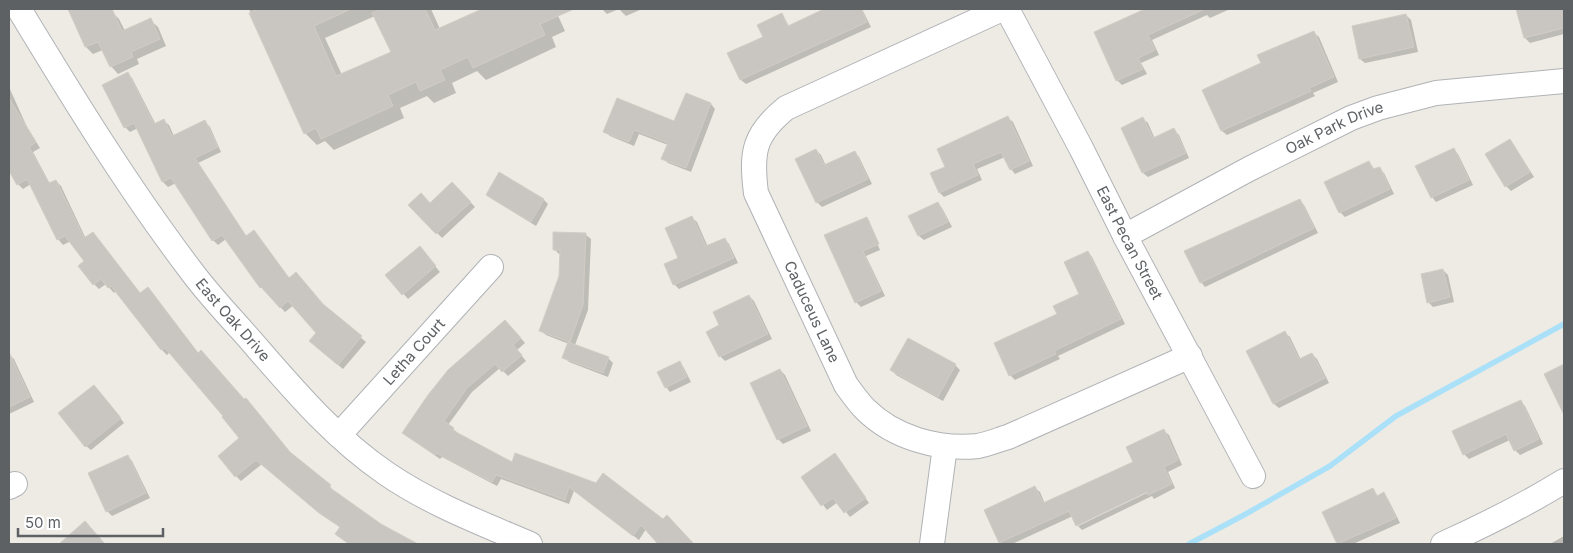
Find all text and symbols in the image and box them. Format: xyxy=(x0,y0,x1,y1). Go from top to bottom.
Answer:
street label: Oak Park Drive xyxy=(1282,97,1385,158)
street label: East Pecan Street xyxy=(1093,183,1167,303)
street label: Caduceus Lane xyxy=(780,258,844,366)
street label: East Oak Drive xyxy=(192,274,275,365)
street label: Letha Court xyxy=(379,314,449,389)
scale bar xyxy=(18,506,162,538)
text: 50 m xyxy=(25,513,61,532)

